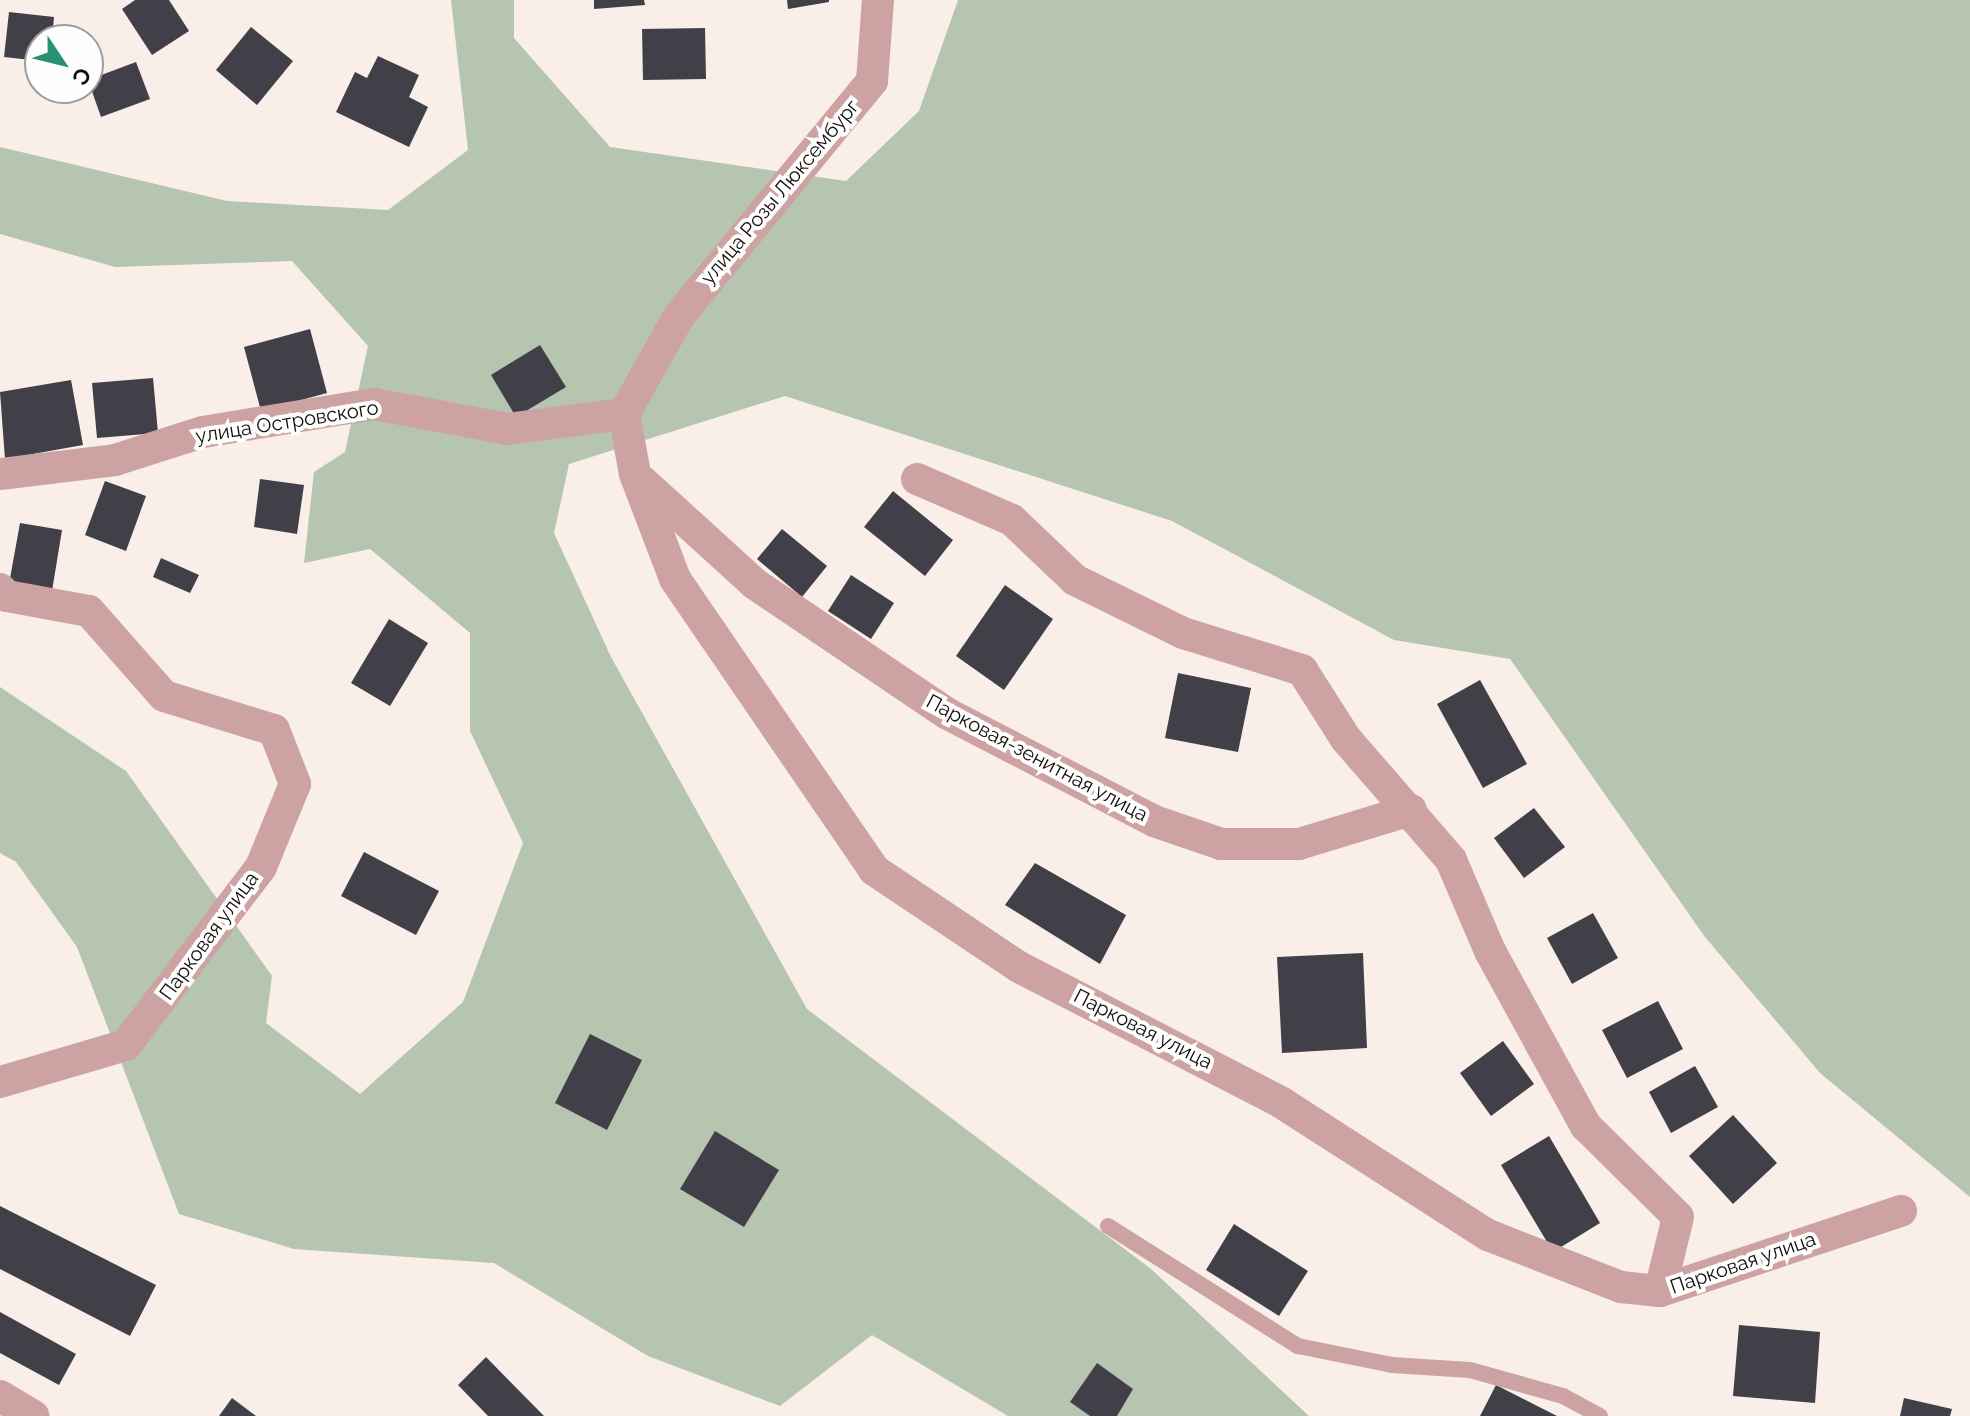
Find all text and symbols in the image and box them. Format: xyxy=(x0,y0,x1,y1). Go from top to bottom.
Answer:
north arrow xyxy=(24,24,104,104)
text: С xyxy=(67,63,97,90)
street label: улица Розы Люксембург xyxy=(696,95,864,289)
street label: улица Островского xyxy=(194,396,380,448)
street label: Парковая-зенитная улица xyxy=(922,689,1152,827)
street label: Парковая улица xyxy=(154,867,264,1005)
street label: Парковая улица xyxy=(1069,984,1217,1074)
street label: Парковая улица xyxy=(1667,1227,1819,1299)

